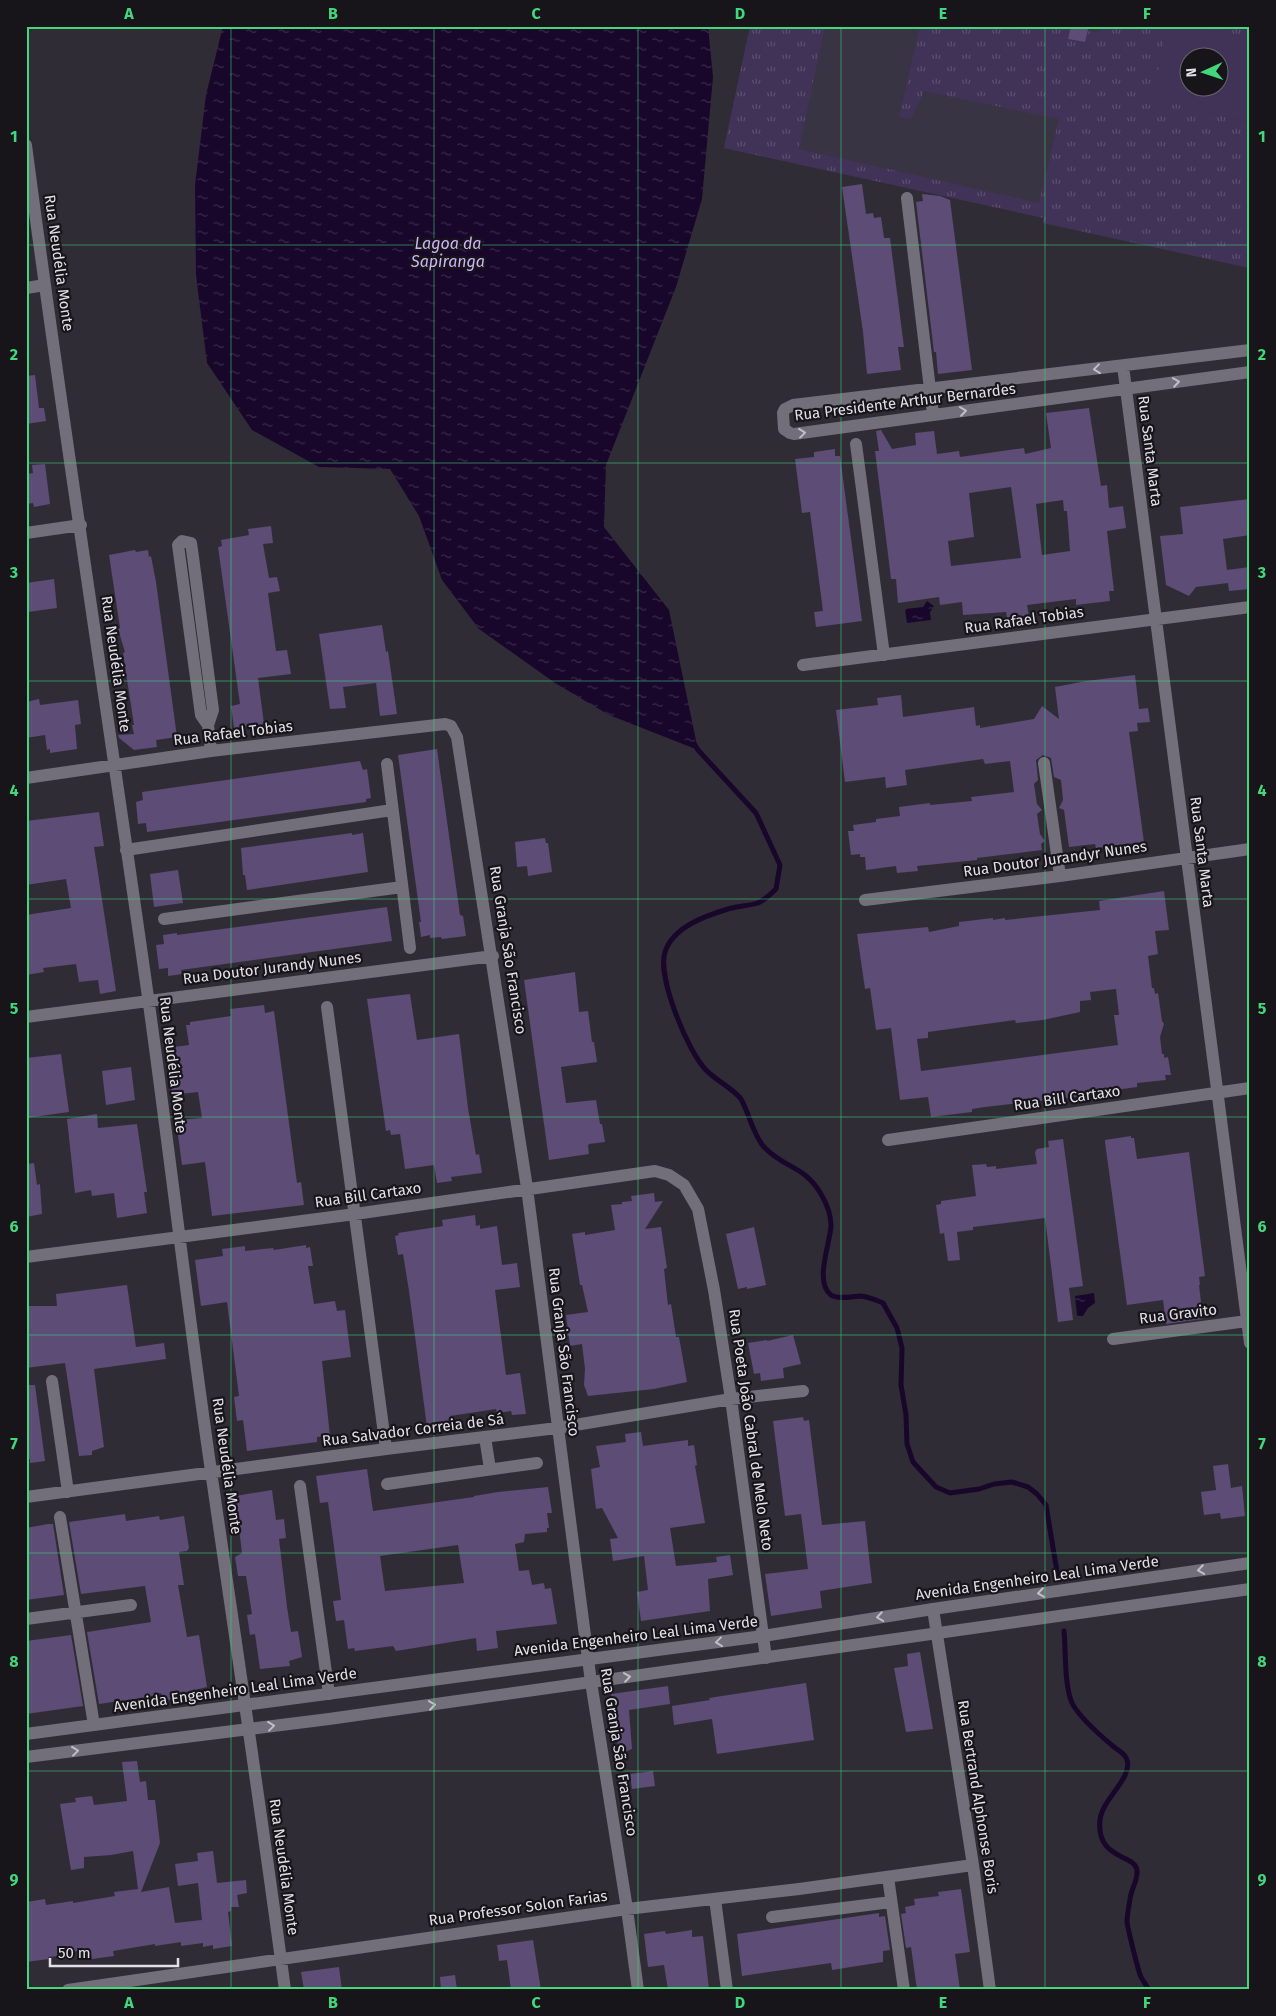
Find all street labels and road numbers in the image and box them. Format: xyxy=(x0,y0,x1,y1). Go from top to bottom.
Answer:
street label: Rua Neudélia Monte xyxy=(41,194,77,332)
street label: Rua Presidente Arthur Bernardes xyxy=(793,379,1017,425)
street label: Rua Santa Marta xyxy=(1134,395,1166,507)
street label: Rua Neudélia Monte xyxy=(98,595,134,733)
street label: Rua Rafael Tobias xyxy=(963,603,1085,637)
street label: Rua Rafael Tobias xyxy=(172,717,294,749)
street label: Rua Santa Marta xyxy=(1186,796,1218,908)
street label: Rua Doutor Jurandyr Nunes xyxy=(962,837,1148,881)
street label: Rua Granja São Francisco xyxy=(486,865,530,1035)
street label: Rua Doutor Jurandy Nunes xyxy=(182,948,362,988)
street label: Rua Neudélia Monte xyxy=(156,996,190,1134)
street label: Rua Bill Cartaxo xyxy=(1012,1082,1122,1114)
street label: Rua Bill Cartaxo xyxy=(313,1179,423,1211)
street label: Rua Granja São Francisco xyxy=(545,1266,583,1438)
street label: Rua Gravito xyxy=(1138,1300,1218,1328)
street label: Rua Poeta João Cabral de Melo Neto xyxy=(725,1308,777,1552)
street label: Rua Neudélia Monte xyxy=(209,1397,245,1535)
street label: Rua Salvador Correia de Sá xyxy=(321,1410,505,1450)
street label: Avenida Engenheiro Leal Lima Verde xyxy=(914,1552,1160,1604)
street label: Avenida Engenheiro Leal Lima Verde xyxy=(513,1612,759,1660)
street label: Avenida Engenheiro Leal Lima Verde xyxy=(112,1664,358,1716)
street label: Rua Granja São Francisco xyxy=(597,1667,641,1837)
street label: Rua Bertrand Alphonse Boris xyxy=(954,1699,1002,1895)
street label: Rua Neudélia Monte xyxy=(266,1798,302,1936)
street label: Rua Professor Solon Farias xyxy=(427,1887,609,1929)

